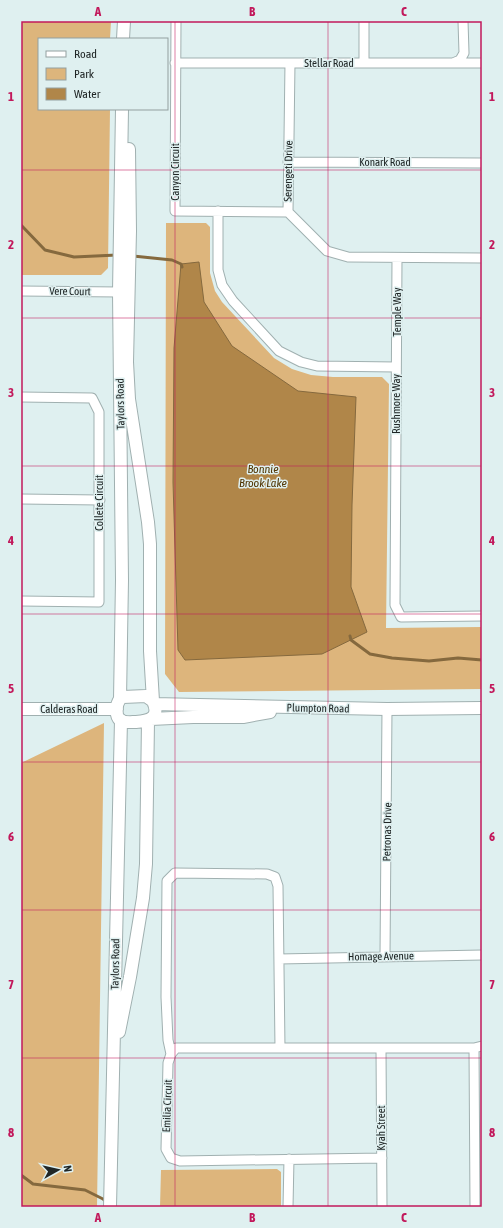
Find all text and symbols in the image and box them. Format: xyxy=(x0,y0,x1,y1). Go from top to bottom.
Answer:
text: A xyxy=(94,4,102,19)
text: B xyxy=(249,4,256,19)
text: C xyxy=(401,4,407,19)
legend xyxy=(38,38,168,110)
text: Road xyxy=(74,47,97,61)
street label: Stellar Road xyxy=(304,57,354,69)
text: Park xyxy=(74,67,95,81)
text: Water xyxy=(74,87,101,101)
text: 1 xyxy=(8,89,14,104)
text: 1 xyxy=(489,89,495,104)
street label: Serengeti Drive xyxy=(281,140,295,202)
street label: Canyon Circuit xyxy=(169,143,181,201)
street label: Konark Road xyxy=(359,156,411,168)
text: 2 xyxy=(8,237,14,252)
text: 2 xyxy=(489,237,495,252)
street label: Vere Court xyxy=(49,285,91,297)
street label: Temple Way xyxy=(391,287,403,336)
street label: Rushmore Way xyxy=(390,373,402,434)
street label: Taylors Road xyxy=(114,378,126,430)
text: 3 xyxy=(8,385,14,400)
text: 3 xyxy=(489,385,495,400)
water label: Bonnie Brook Lake xyxy=(239,462,287,490)
street label: Collete Circuit xyxy=(93,475,105,531)
text: 4 xyxy=(7,533,14,548)
text: 4 xyxy=(488,533,495,548)
text: 5 xyxy=(8,681,14,696)
text: 5 xyxy=(489,681,495,696)
street label: Plumpton Road xyxy=(286,701,350,715)
street label: Calderas Road xyxy=(40,703,98,715)
street label: Petronas Drive xyxy=(380,802,394,862)
text: 6 xyxy=(8,829,14,844)
text: 6 xyxy=(489,829,495,844)
street label: Taylors Road xyxy=(109,938,121,990)
street label: Homage Avenue xyxy=(348,949,414,963)
text: 7 xyxy=(8,977,14,992)
text: 7 xyxy=(489,977,495,992)
street label: Emilia Circuit xyxy=(160,1079,174,1133)
street label: Kyah Street xyxy=(375,1105,387,1151)
text: 8 xyxy=(8,1125,14,1140)
text: 8 xyxy=(489,1125,495,1140)
north arrow xyxy=(38,1150,78,1190)
text: N xyxy=(62,1165,74,1173)
text: A xyxy=(94,1210,102,1225)
text: B xyxy=(249,1210,256,1225)
text: C xyxy=(401,1210,407,1225)

